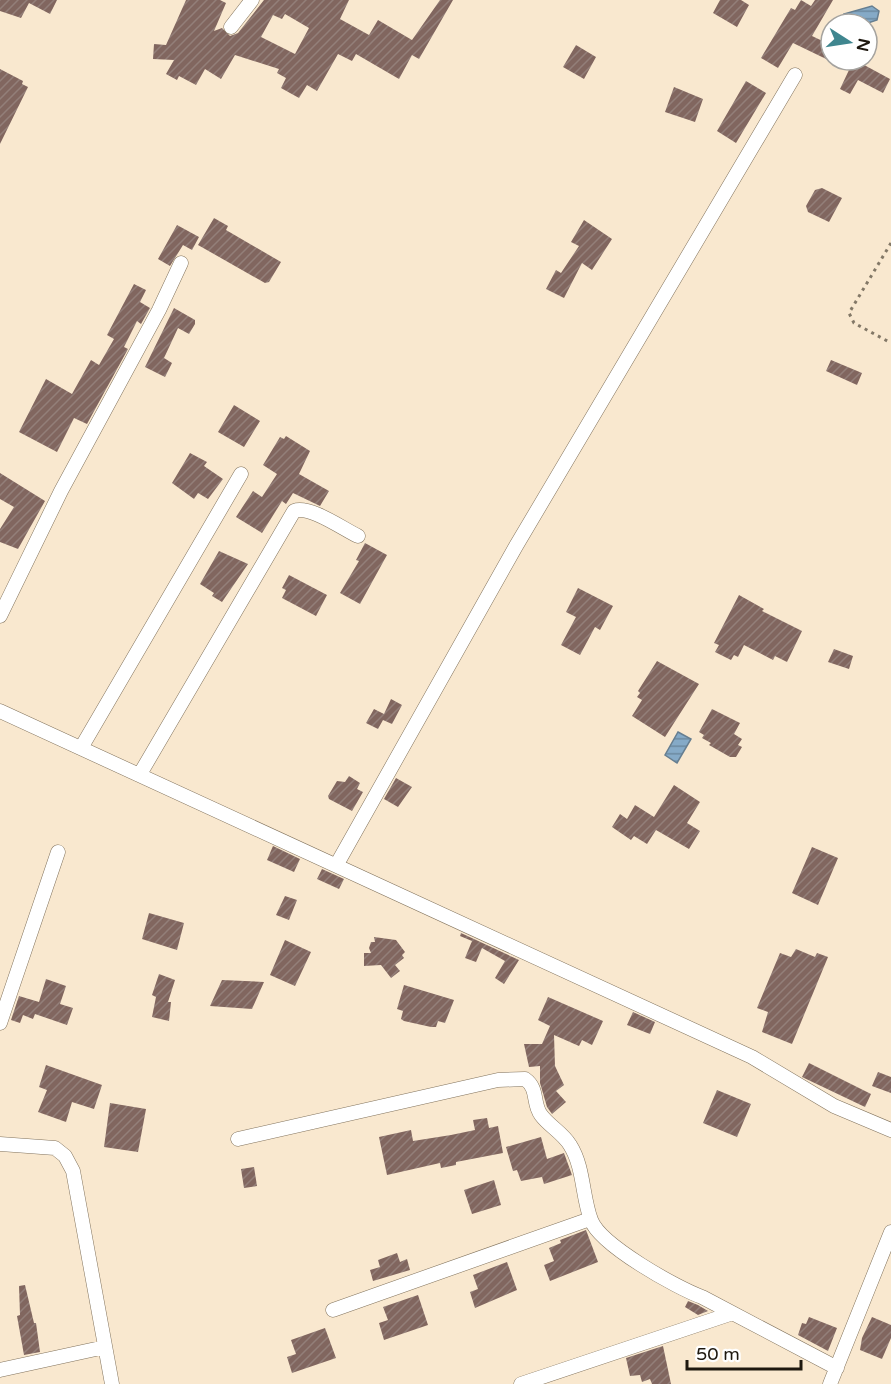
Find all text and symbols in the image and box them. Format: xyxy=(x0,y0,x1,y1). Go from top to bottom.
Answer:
north arrow xyxy=(819,12,879,72)
text: N xyxy=(852,37,874,53)
scale bar xyxy=(687,1333,801,1371)
text: 50 m xyxy=(696,1343,740,1365)

